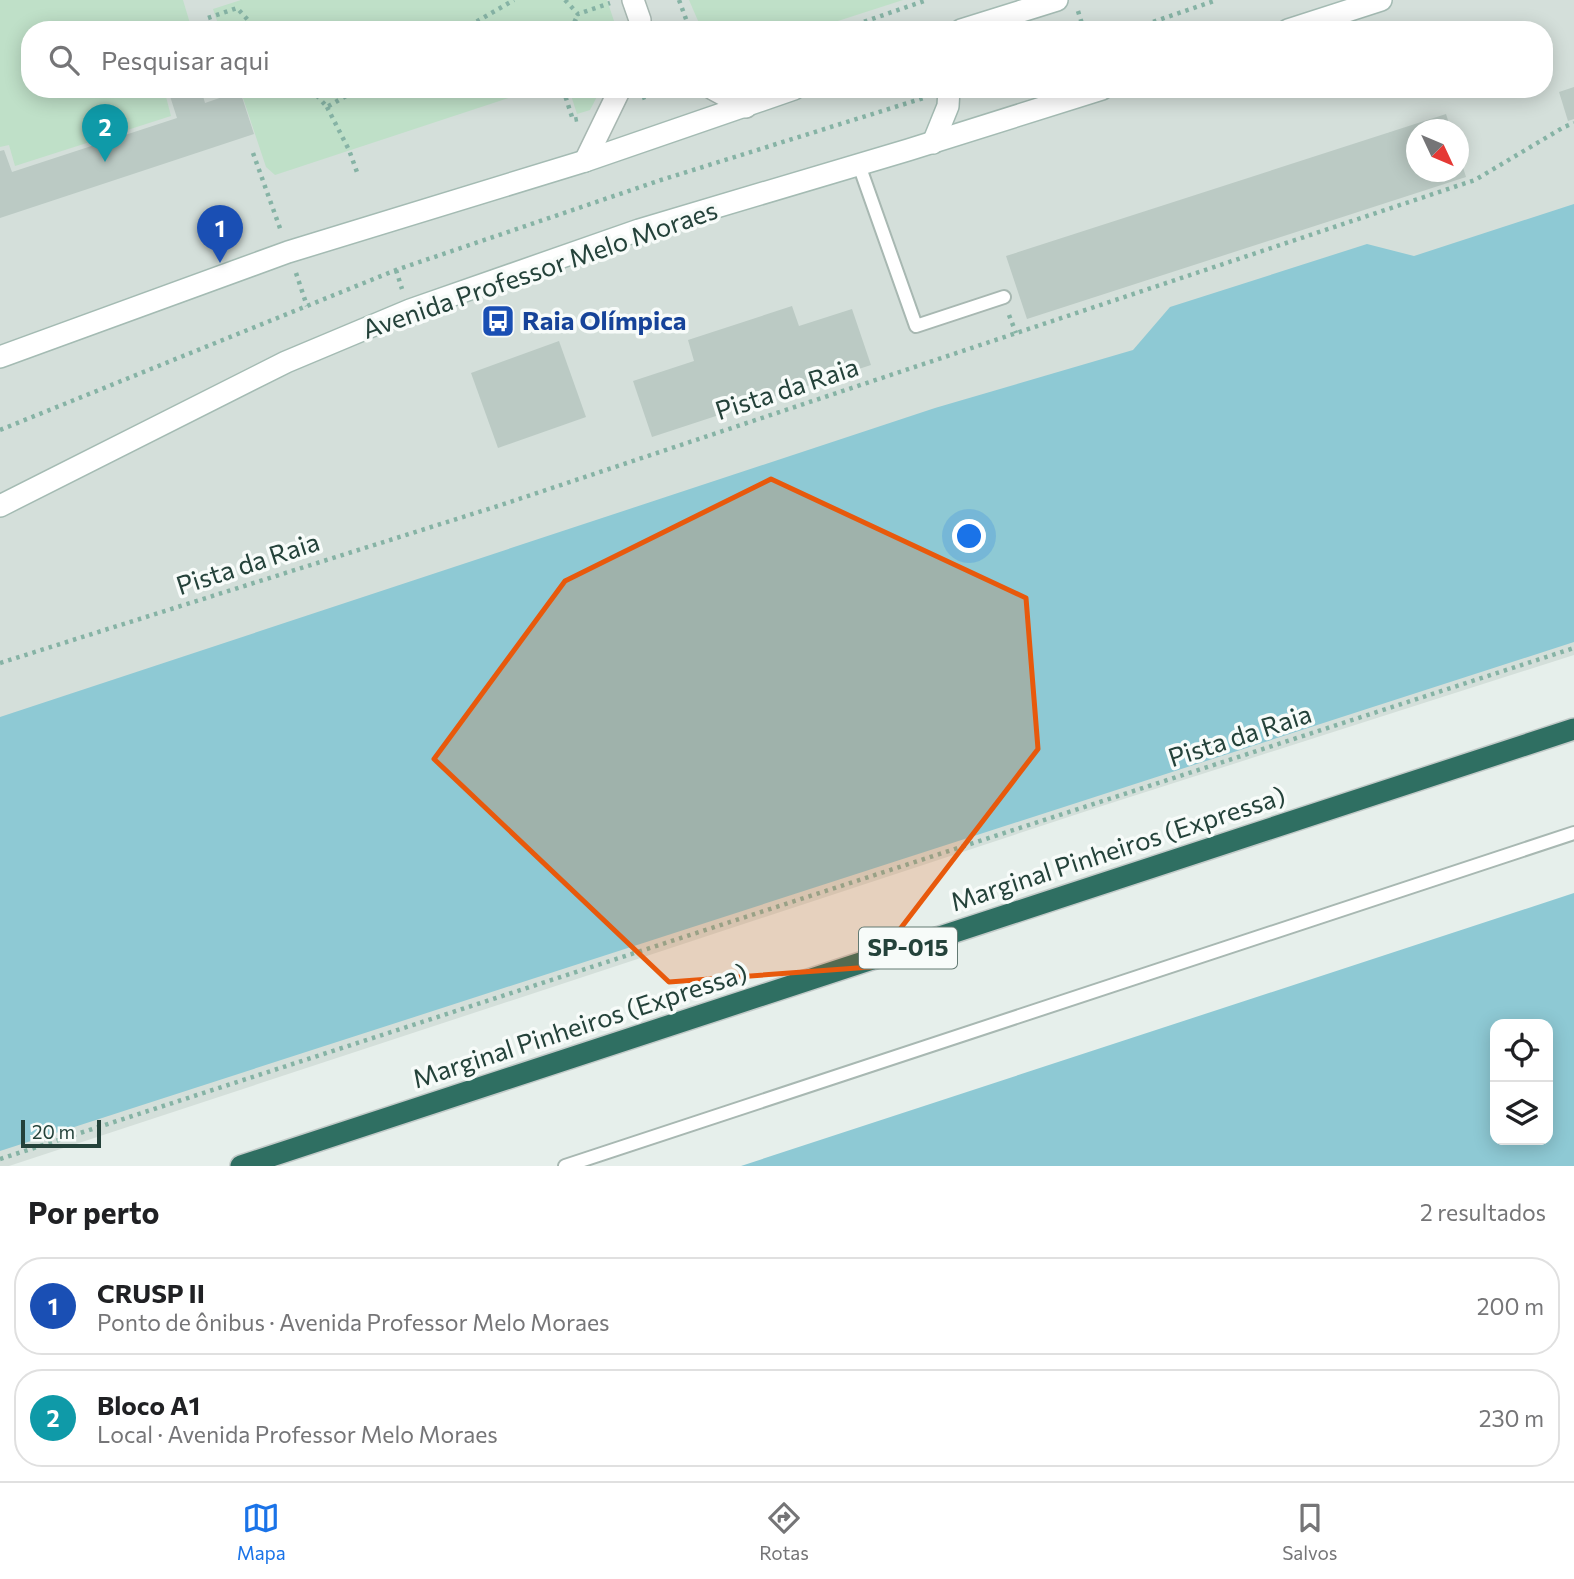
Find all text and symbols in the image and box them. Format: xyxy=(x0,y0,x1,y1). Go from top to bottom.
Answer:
search box xyxy=(21,21,1553,98)
icon: search xyxy=(45,41,83,79)
text: Pesquisar aqui xyxy=(101,44,270,75)
pin: 2 xyxy=(82,104,128,162)
north arrow xyxy=(1406,119,1469,182)
street label: Avenida Professor Melo Moraes xyxy=(358,193,721,344)
pin: 1 xyxy=(197,205,243,263)
bus stop icon: Raia Olímpica xyxy=(479,302,517,340)
place label: Raia Olímpica xyxy=(522,304,687,335)
street label: Pista da Raia xyxy=(711,350,862,425)
your location xyxy=(952,519,986,553)
street label: Pista da Raia xyxy=(172,525,323,600)
street label: Pista da Raia xyxy=(1164,697,1315,772)
street label: Marginal Pinheiros (Expressa) xyxy=(946,779,1289,916)
road number: SP-015 xyxy=(859,928,957,968)
street label: Marginal Pinheiros (Expressa) xyxy=(408,956,751,1093)
map controls xyxy=(1490,1019,1553,1145)
button: locate xyxy=(1490,1019,1553,1082)
button: layers xyxy=(1490,1082,1553,1145)
scale bar xyxy=(21,1117,102,1149)
text: 20 m xyxy=(32,1120,75,1143)
text: Por perto xyxy=(28,1193,160,1230)
text: 2 resultados xyxy=(1420,1198,1546,1226)
text: CRUSP II xyxy=(97,1277,205,1308)
text: 1 xyxy=(48,1292,58,1320)
text: 200 m xyxy=(1477,1292,1544,1320)
text: Ponto de ônibus · Avenida Professor Melo Moraes xyxy=(97,1308,610,1336)
text: Bloco A1 xyxy=(97,1389,200,1420)
text: 2 xyxy=(46,1404,60,1432)
text: 230 m xyxy=(1479,1404,1544,1432)
text: Local · Avenida Professor Melo Moraes xyxy=(97,1420,498,1448)
tab: Mapa xyxy=(237,1499,286,1564)
tab: Rotas xyxy=(759,1499,809,1564)
tab: Salvos xyxy=(1282,1499,1337,1564)

